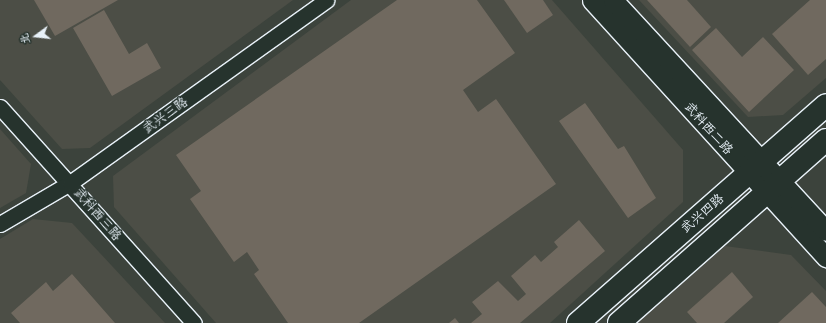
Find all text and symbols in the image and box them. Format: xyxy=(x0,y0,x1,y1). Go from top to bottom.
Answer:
north arrow xyxy=(16,16,56,56)
text: 北 xyxy=(16,32,33,46)
street label: 武兴三路 xyxy=(139,93,191,137)
street label: 武科西二路 xyxy=(681,99,737,157)
street label: 武科西三路 xyxy=(71,184,125,244)
street label: 武兴四路 xyxy=(677,190,727,236)

